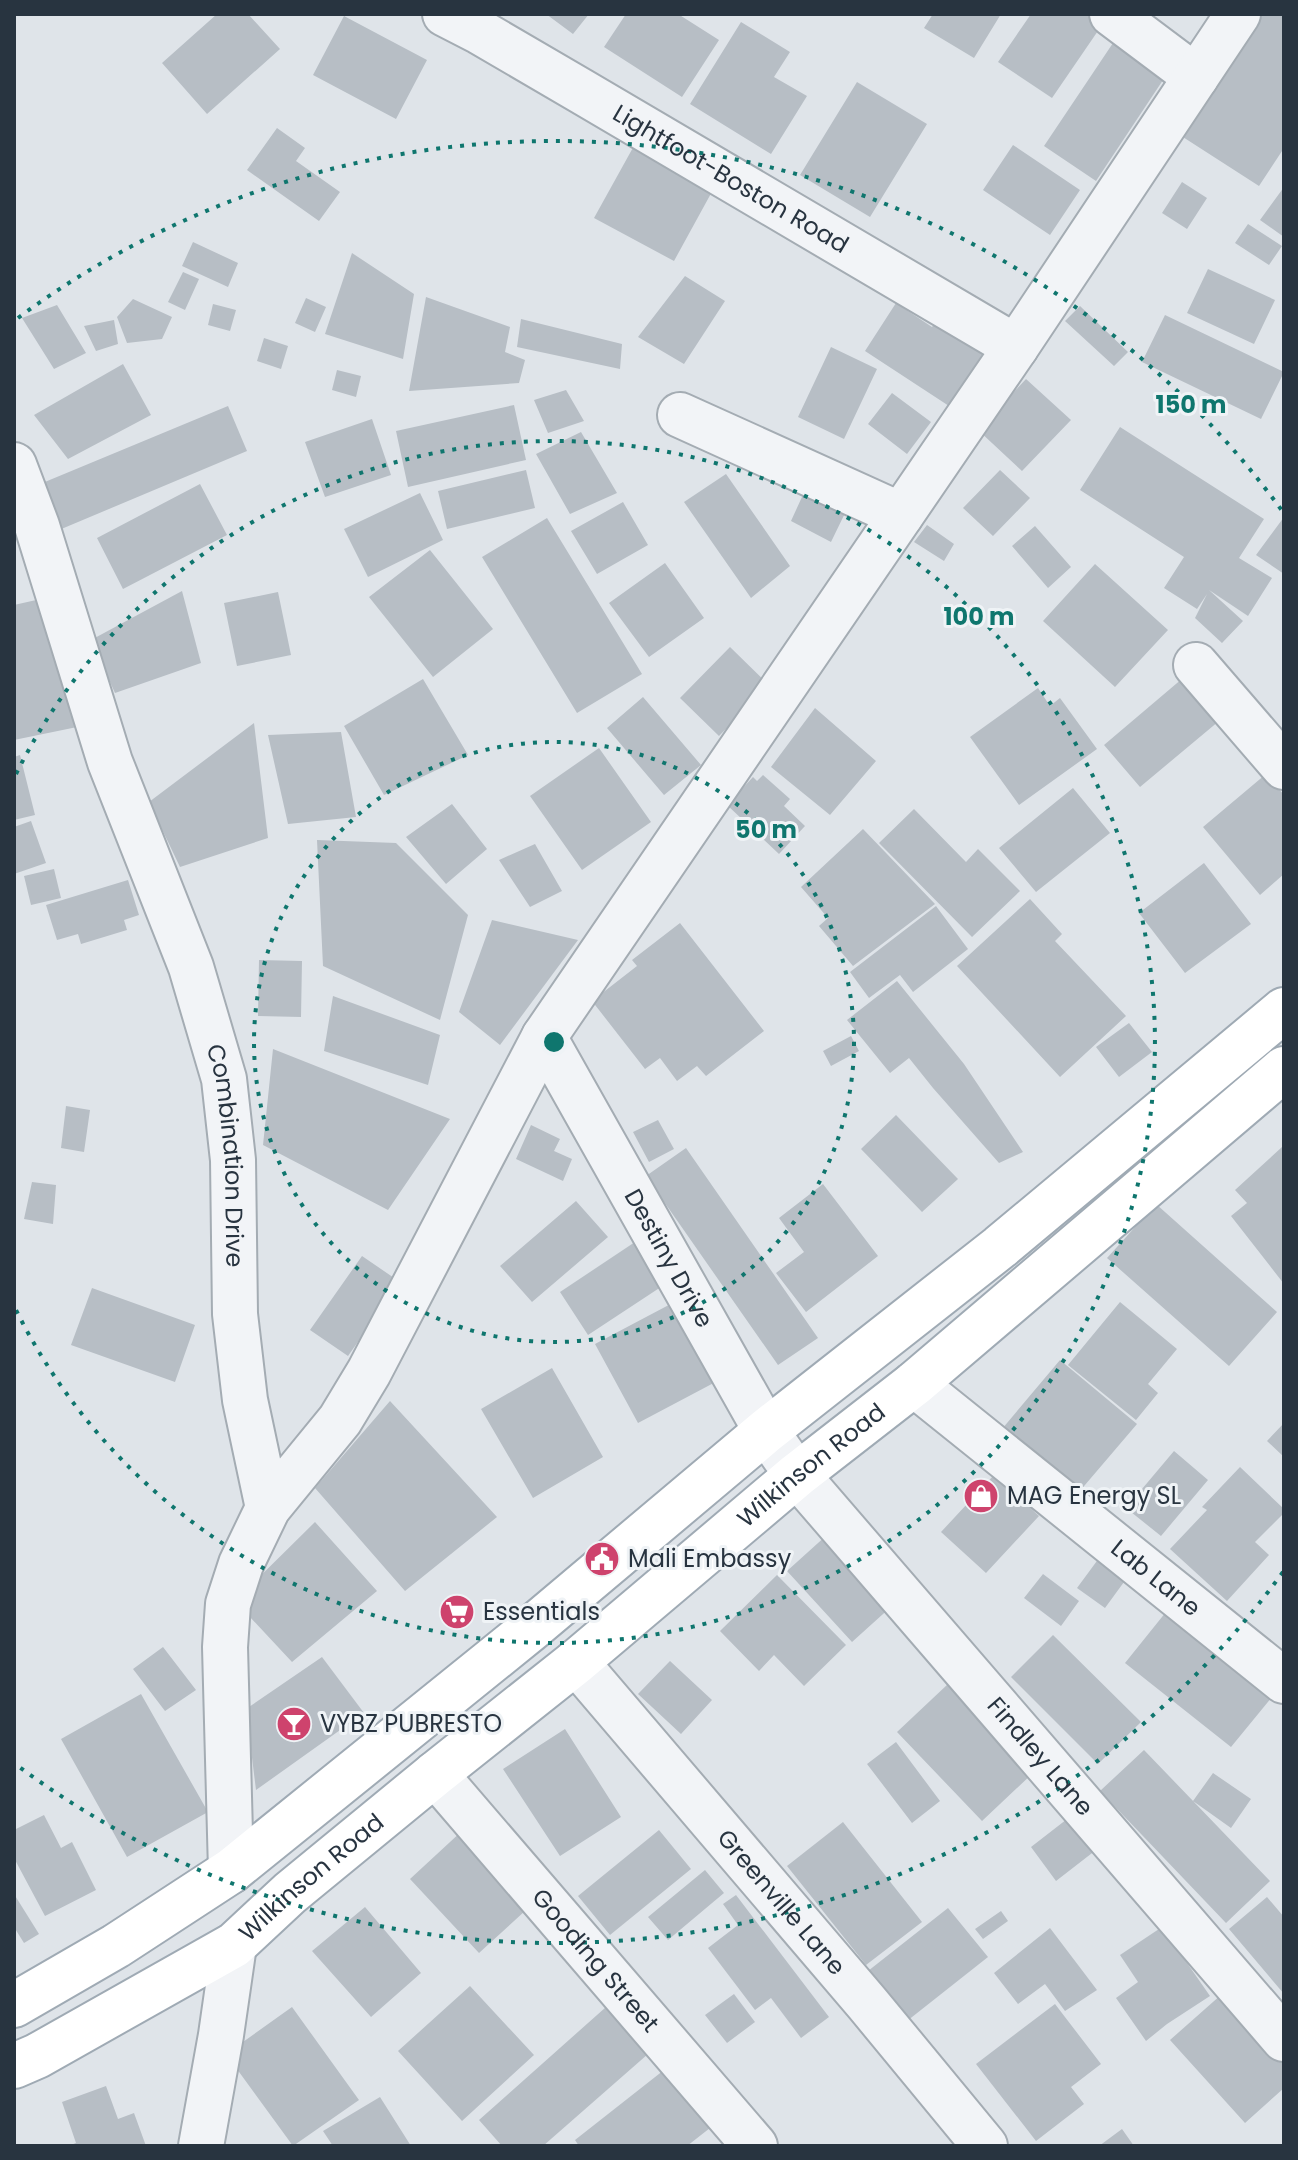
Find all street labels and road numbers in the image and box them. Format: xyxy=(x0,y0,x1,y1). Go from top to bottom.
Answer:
street label: Lightfoot-Boston Road xyxy=(607,96,855,261)
street label: Combination Drive xyxy=(199,1040,251,1267)
street label: Destiny Drive xyxy=(617,1183,721,1333)
street label: Wilkinson Road xyxy=(730,1395,892,1535)
street label: Lab Lane xyxy=(1104,1532,1208,1624)
street label: Findley Lane xyxy=(980,1690,1101,1823)
street label: Wilkinson Road xyxy=(231,1806,391,1948)
street label: Greenville Lane xyxy=(710,1822,853,1982)
street label: Gooding Street xyxy=(525,1881,667,2039)

